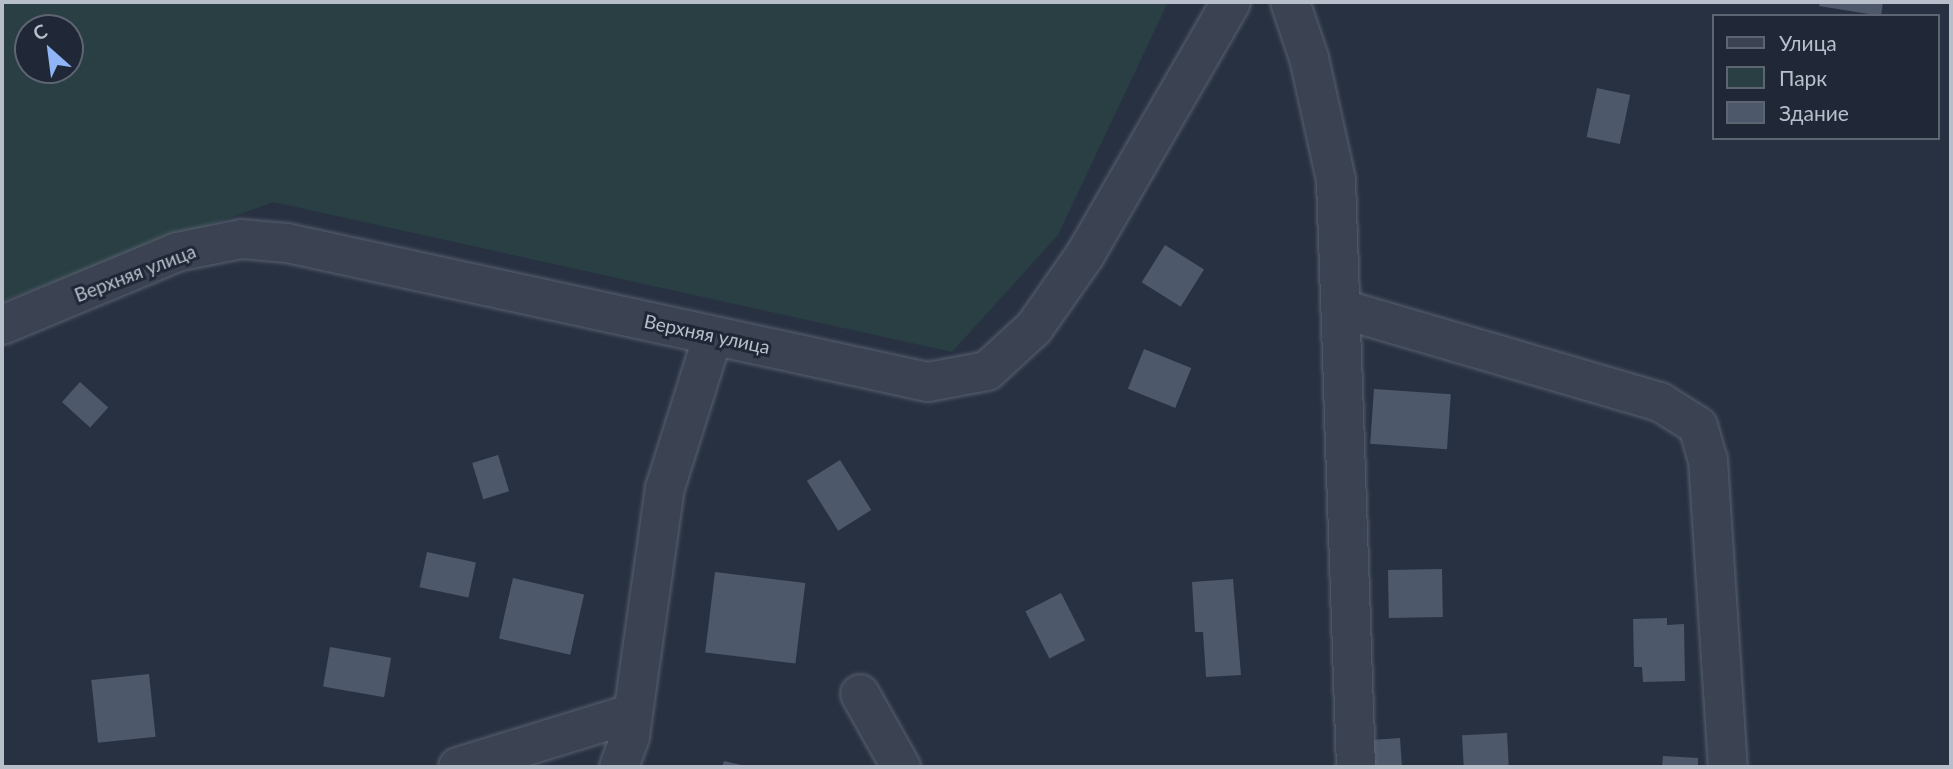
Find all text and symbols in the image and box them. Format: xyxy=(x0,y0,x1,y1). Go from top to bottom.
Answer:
north arrow xyxy=(14,14,84,84)
legend xyxy=(1712,14,1939,140)
text: С xyxy=(29,19,51,45)
text: Улица xyxy=(1779,30,1837,55)
text: Парк xyxy=(1779,65,1827,90)
text: Здание xyxy=(1779,100,1849,125)
street label: Верхняя улица xyxy=(71,239,199,307)
street label: Верхняя улица xyxy=(642,310,772,358)

